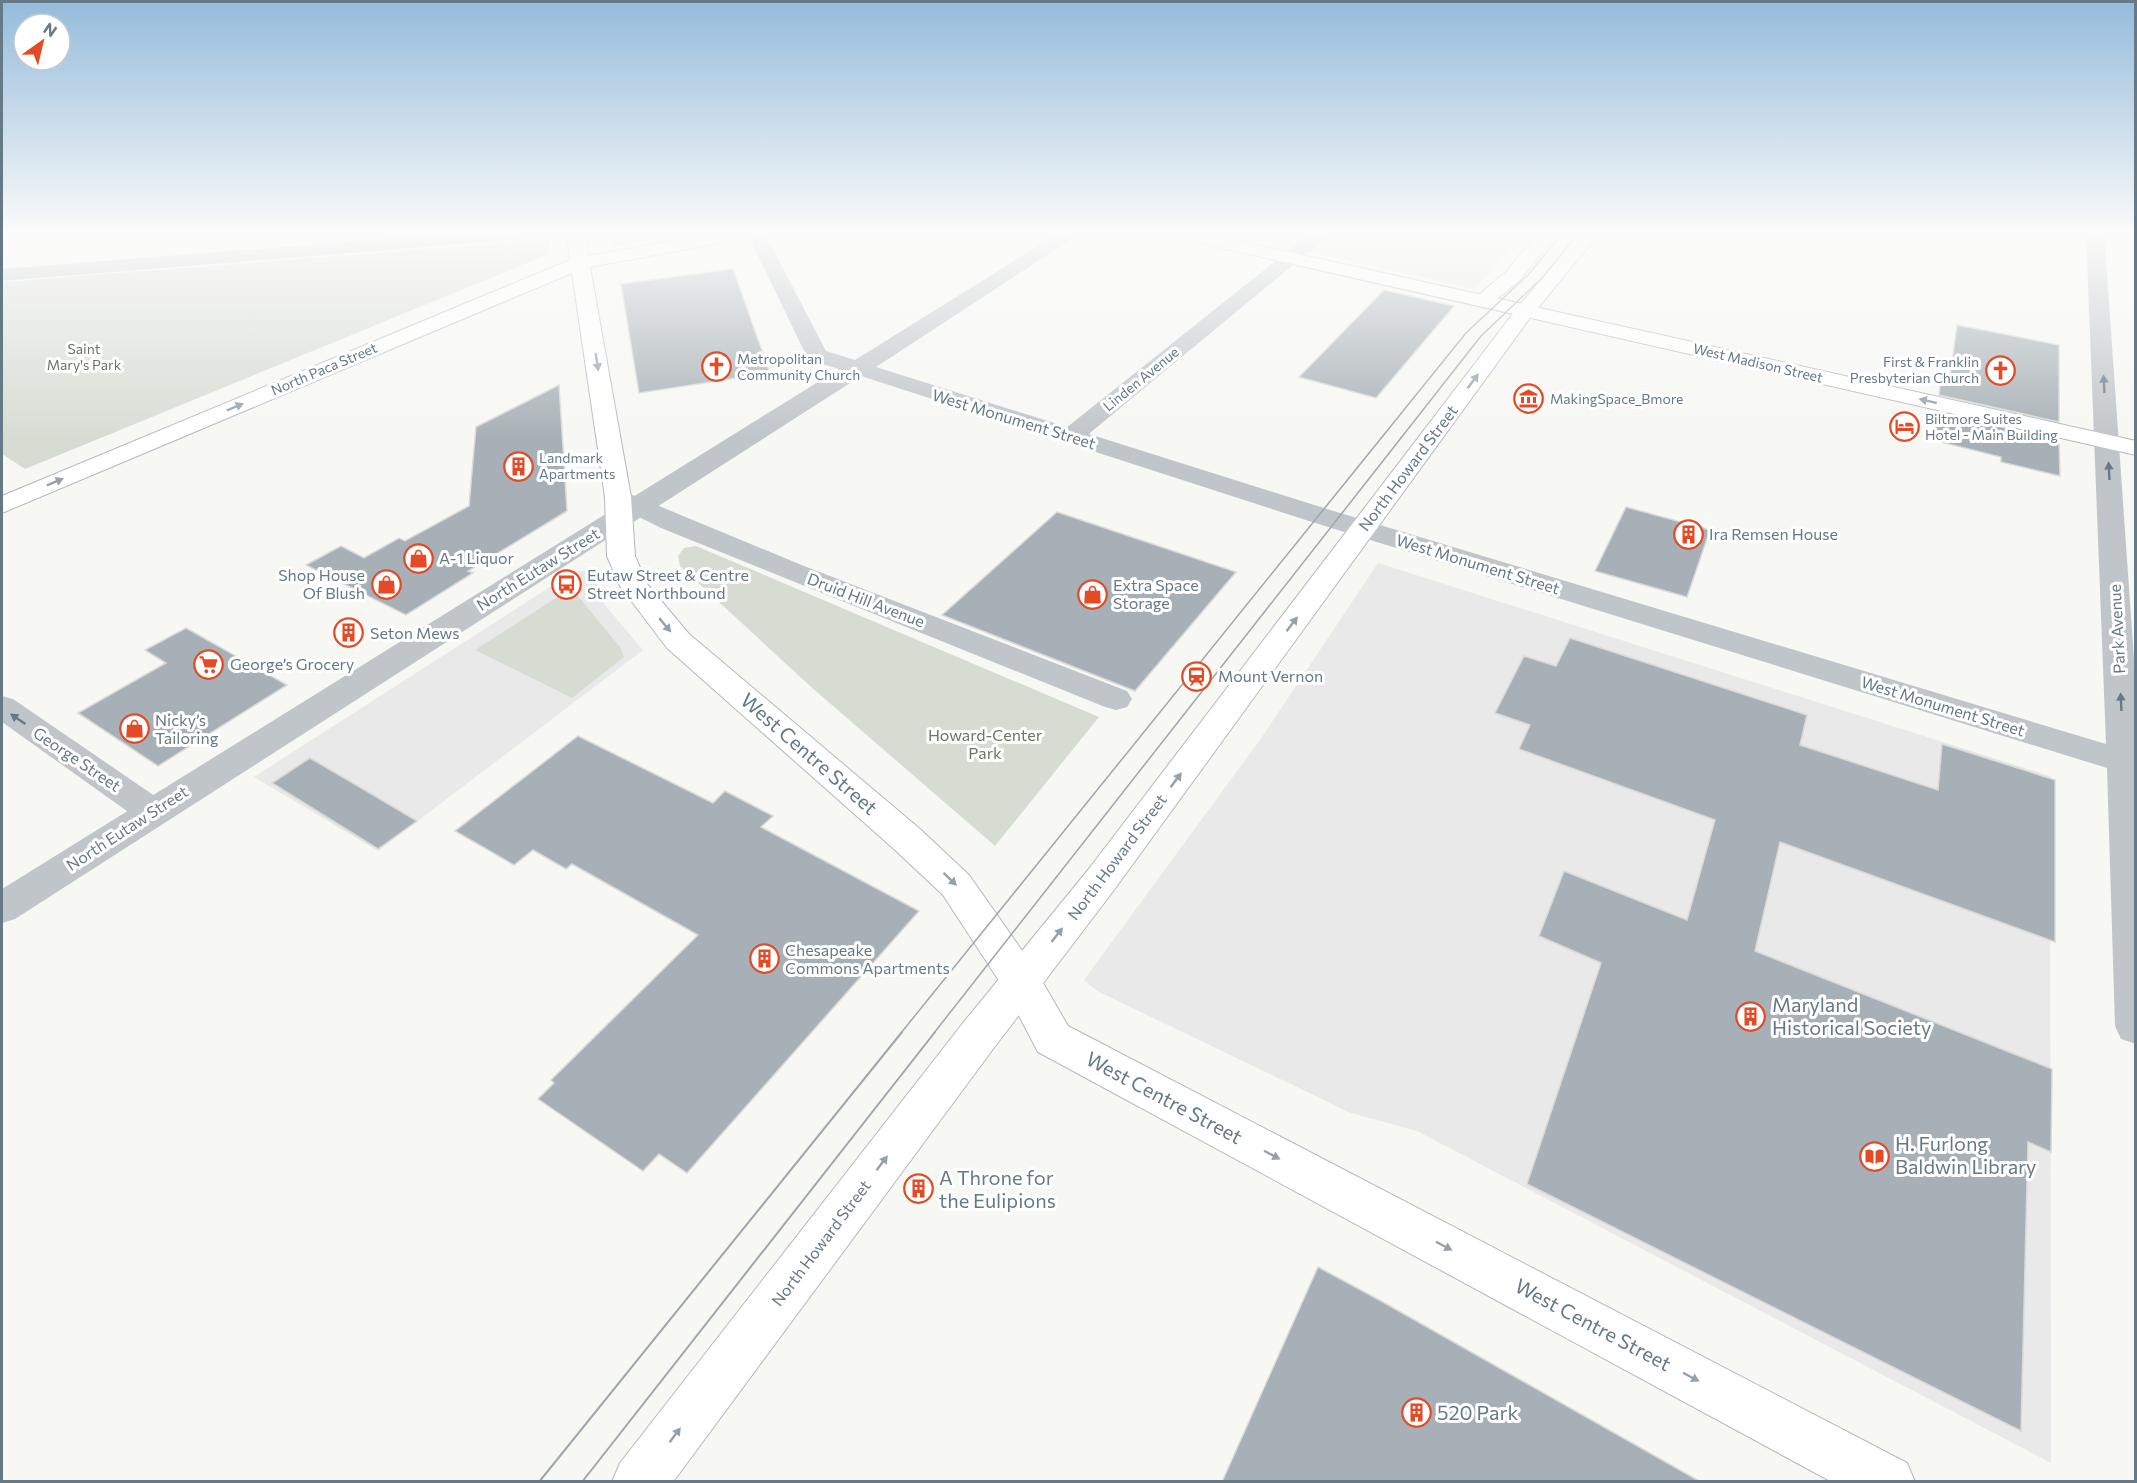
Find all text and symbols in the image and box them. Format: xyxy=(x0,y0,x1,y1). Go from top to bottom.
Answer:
north arrow xyxy=(12,12,72,72)
text: N xyxy=(40,18,61,40)
street label: North Paca Street xyxy=(268,338,380,399)
street label: West Madison Street xyxy=(1692,339,1825,386)
park label: Saint Mary's Park xyxy=(47,340,122,373)
street label: Linden Avenue xyxy=(1099,343,1182,414)
place label: Metropolitan Community Church xyxy=(737,350,860,383)
church icon: Metropolitan Community Church xyxy=(700,351,732,383)
one-way arrow xyxy=(593,353,602,372)
place label: First & Franklin Presbyterian Church xyxy=(1850,353,1979,386)
church icon: First & Franklin Presbyterian Church xyxy=(1984,354,2016,386)
one-way arrow xyxy=(1466,373,1478,388)
one-way arrow xyxy=(2100,374,2109,393)
museum icon: MakingSpace_Bmore xyxy=(1513,383,1545,415)
street label: West Monument Street xyxy=(930,385,1099,453)
place label: MakingSpace_Bmore xyxy=(1550,390,1684,407)
one-way arrow xyxy=(1919,396,1937,406)
street label: North Howard Street xyxy=(1354,401,1461,534)
one-way arrow xyxy=(226,402,244,411)
place label: Biltmore Suites Hotel - Main Building xyxy=(1925,410,2058,443)
hotel icon: Biltmore Suites Hotel - Main Building xyxy=(1888,411,1920,443)
place label: Landmark Apartments xyxy=(539,449,615,482)
building icon: Landmark Apartments xyxy=(502,450,534,482)
one-way arrow xyxy=(2105,462,2114,481)
one-way arrow xyxy=(47,478,64,487)
building icon: Ira Remsen House xyxy=(1672,518,1704,550)
street label: North Eutaw Street xyxy=(473,523,603,614)
place label: Ira Remsen House xyxy=(1709,524,1838,543)
street label: West Monument Street xyxy=(1394,530,1563,598)
shop icon: A-1 Liquor xyxy=(402,542,434,574)
place label: A-1 Liquor xyxy=(439,548,515,567)
place label: Shop House Of Blush xyxy=(278,565,365,602)
place label: Eutaw Street & Centre Street Northbound xyxy=(587,565,749,602)
shop icon: Shop House Of Blush xyxy=(370,568,402,600)
bus stop icon: Eutaw Street & Centre Street Northbound xyxy=(550,568,582,600)
street label: Druid Hill Avenue xyxy=(805,568,928,631)
place label: Extra Space Storage xyxy=(1113,575,1199,612)
shop icon: Extra Space Storage xyxy=(1076,578,1108,610)
street label: Park Avenue xyxy=(2105,584,2128,674)
one-way arrow xyxy=(1286,616,1298,631)
building icon: Seton Mews xyxy=(333,617,365,649)
one-way arrow xyxy=(658,617,671,632)
place label: Seton Mews xyxy=(370,623,460,642)
supermarket icon: George’s Grocery xyxy=(193,648,225,680)
place label: George’s Grocery xyxy=(230,654,354,673)
station icon: Mount Vernon xyxy=(1181,660,1213,692)
place label: Mount Vernon xyxy=(1218,666,1323,685)
street label: West Monument Street xyxy=(1859,672,2028,740)
street label: West Centre Street xyxy=(736,687,883,819)
one-way arrow xyxy=(2116,693,2125,712)
place label: Nicky’s Tailoring xyxy=(155,710,219,747)
one-way arrow xyxy=(11,713,27,725)
shop icon: Nicky’s Tailoring xyxy=(118,713,150,745)
street label: George Street xyxy=(30,722,125,795)
park label: Howard-Center Park xyxy=(928,725,1043,762)
one-way arrow xyxy=(1169,772,1181,787)
street label: North Eutaw Street xyxy=(62,781,191,874)
street label: North Howard Street xyxy=(1063,790,1170,923)
one-way arrow xyxy=(942,872,957,886)
one-way arrow xyxy=(1051,927,1064,943)
place label: Chesapeake Commons Apartments xyxy=(785,940,950,977)
building icon: Chesapeake Commons Apartments xyxy=(748,943,780,975)
place label: Maryland Historical Society xyxy=(1772,992,1931,1039)
building icon: Maryland Historical Society xyxy=(1735,1000,1767,1032)
street label: West Centre Street xyxy=(1082,1046,1247,1148)
place label: H. Furlong Baldwin Library xyxy=(1895,1131,2036,1178)
library icon: H. Furlong Baldwin Library xyxy=(1858,1140,1890,1172)
one-way arrow xyxy=(1264,1150,1281,1160)
one-way arrow xyxy=(875,1155,887,1170)
place label: A Throne for the Eulipions xyxy=(939,1165,1056,1212)
building icon: A Throne for the Eulipions xyxy=(902,1173,934,1205)
street label: North Howard Street xyxy=(767,1176,874,1309)
one-way arrow xyxy=(1436,1242,1453,1251)
street label: West Centre Street xyxy=(1511,1273,1676,1375)
one-way arrow xyxy=(1683,1372,1700,1382)
building icon: 520 Park xyxy=(1400,1397,1432,1429)
place label: 520 Park xyxy=(1437,1400,1518,1424)
one-way arrow xyxy=(668,1427,681,1443)

